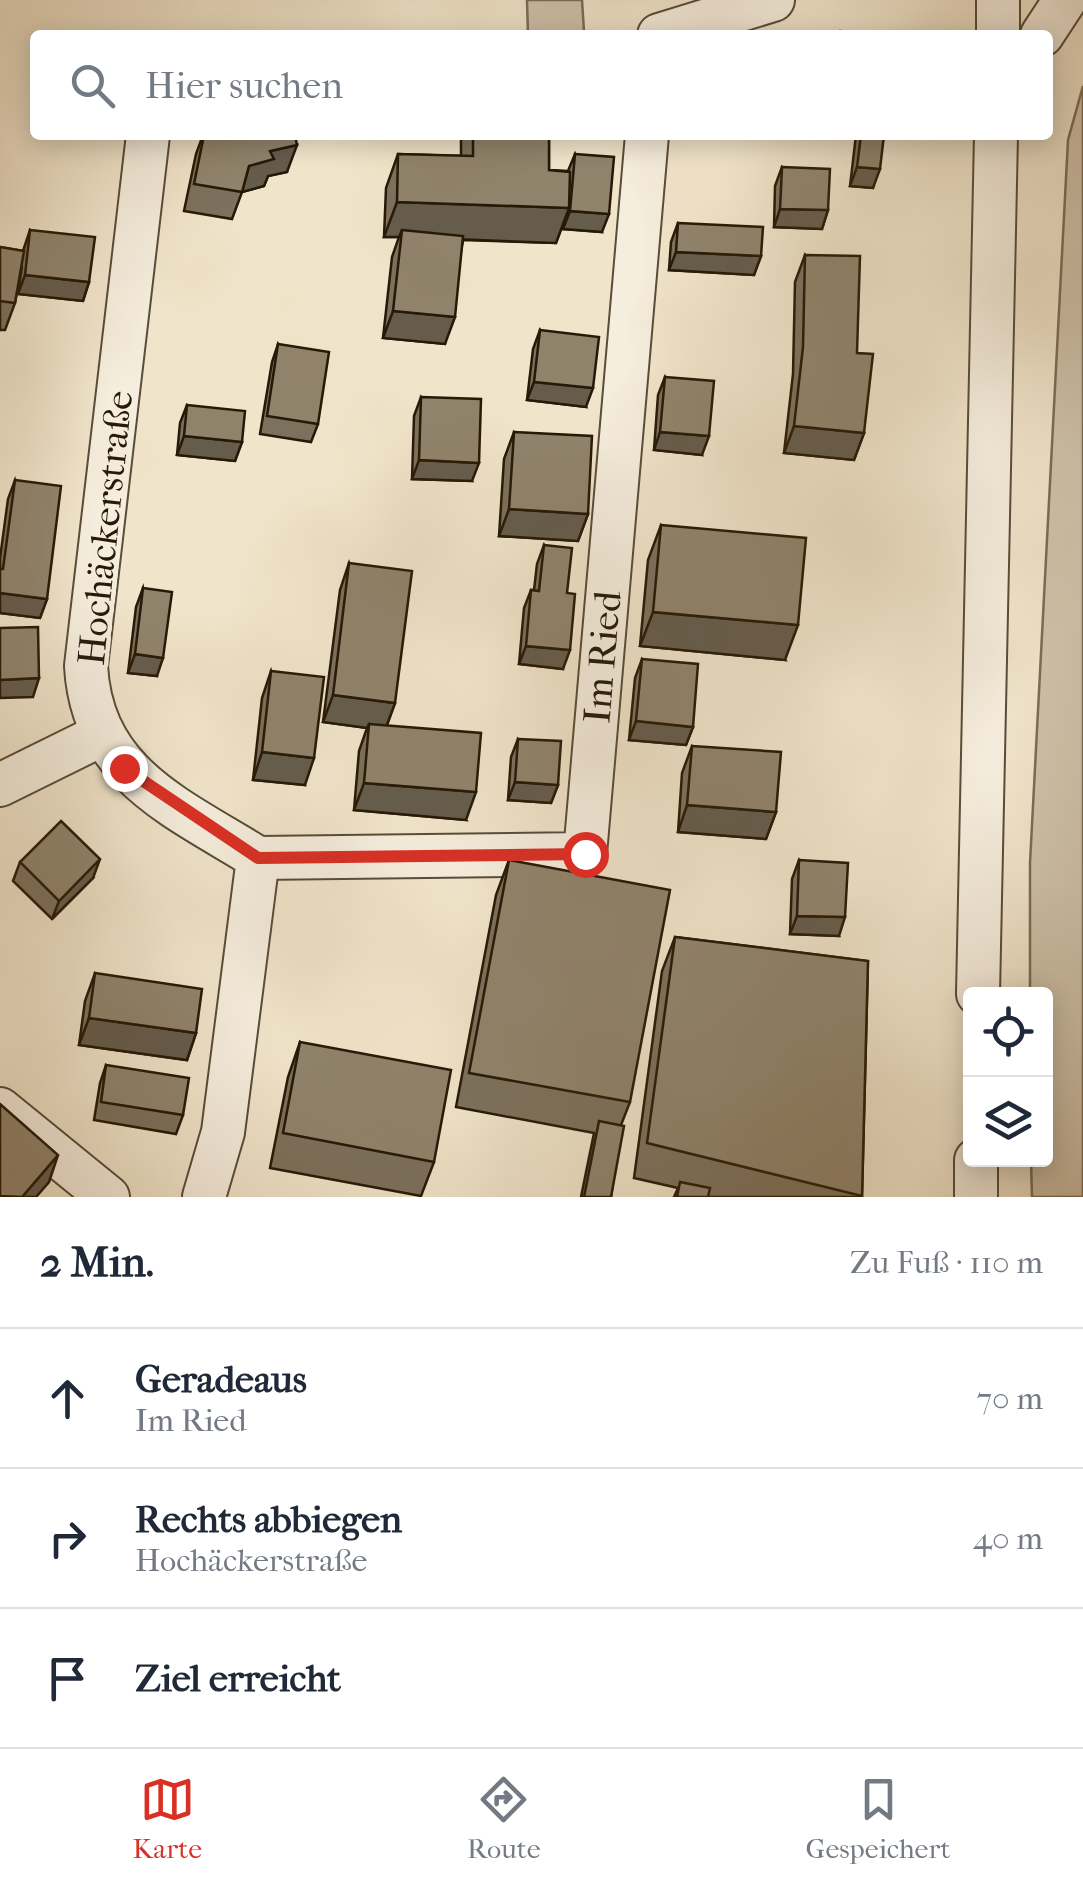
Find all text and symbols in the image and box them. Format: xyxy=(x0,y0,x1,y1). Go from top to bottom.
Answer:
search box xyxy=(30,30,1053,140)
icon: search xyxy=(65,58,120,113)
text: Hier suchen xyxy=(145,63,343,108)
street label: Hochäckerstraße xyxy=(69,388,142,668)
street label: Im Ried xyxy=(574,589,631,725)
route end xyxy=(102,746,148,792)
route start xyxy=(563,832,609,878)
map controls xyxy=(963,987,1053,1167)
button: locate xyxy=(963,987,1053,1077)
button: layers xyxy=(963,1077,1053,1167)
text: 2 Min. xyxy=(40,1238,154,1287)
text: Zu Fuß · 110 m xyxy=(850,1244,1043,1281)
text: Geradeaus xyxy=(135,1357,307,1402)
icon: ahead xyxy=(40,1371,95,1426)
text: 70 m xyxy=(977,1380,1043,1417)
text: Im Ried xyxy=(135,1402,247,1439)
text: Rechts abbiegen xyxy=(135,1497,402,1542)
icon: right xyxy=(40,1511,95,1566)
text: 40 m xyxy=(973,1520,1043,1557)
text: Hochäckerstraße xyxy=(135,1542,367,1579)
icon: arrive xyxy=(40,1651,95,1706)
text: Ziel erreicht xyxy=(135,1656,341,1701)
tab: Karte xyxy=(133,1772,202,1865)
tab: Route xyxy=(467,1772,541,1865)
tab: Gespeichert xyxy=(806,1772,950,1865)

